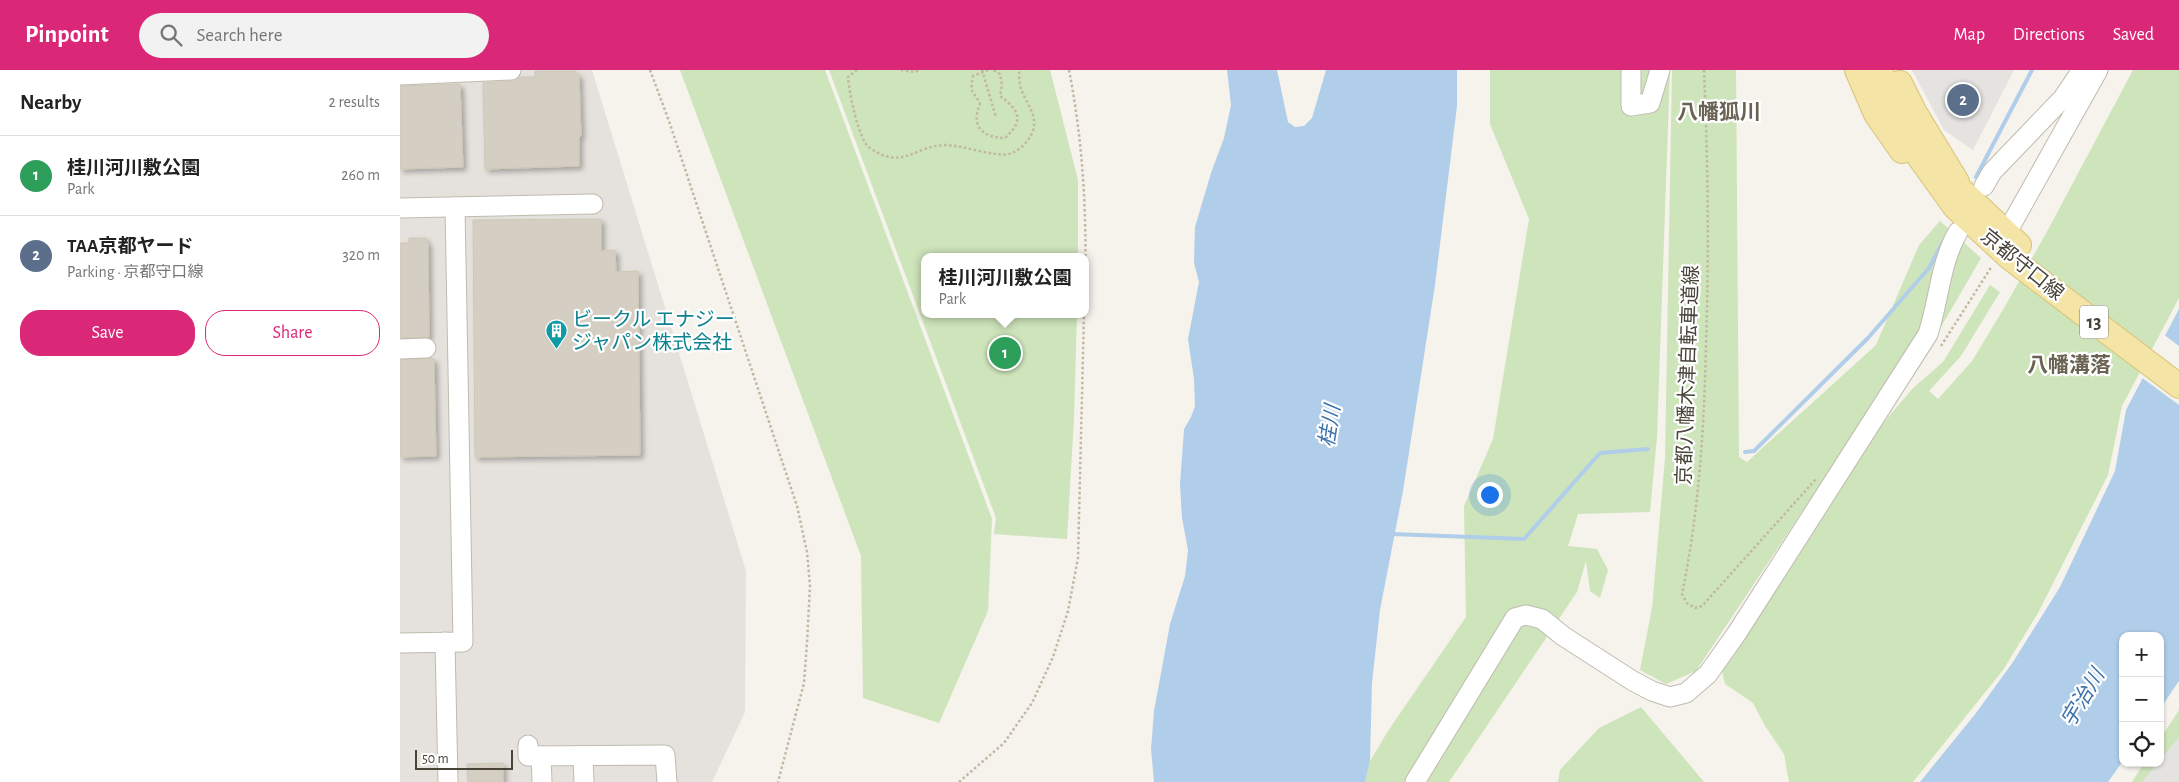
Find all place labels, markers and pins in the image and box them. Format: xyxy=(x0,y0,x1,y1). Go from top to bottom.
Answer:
pin: 2 xyxy=(1947,81,1979,119)
place label: ビークル エナジー ジャパン株式会社 xyxy=(572,309,735,353)
building icon: ビークル エナジー ジャパン株式会社 xyxy=(544,319,568,350)
pin: 1 xyxy=(989,334,1021,372)

